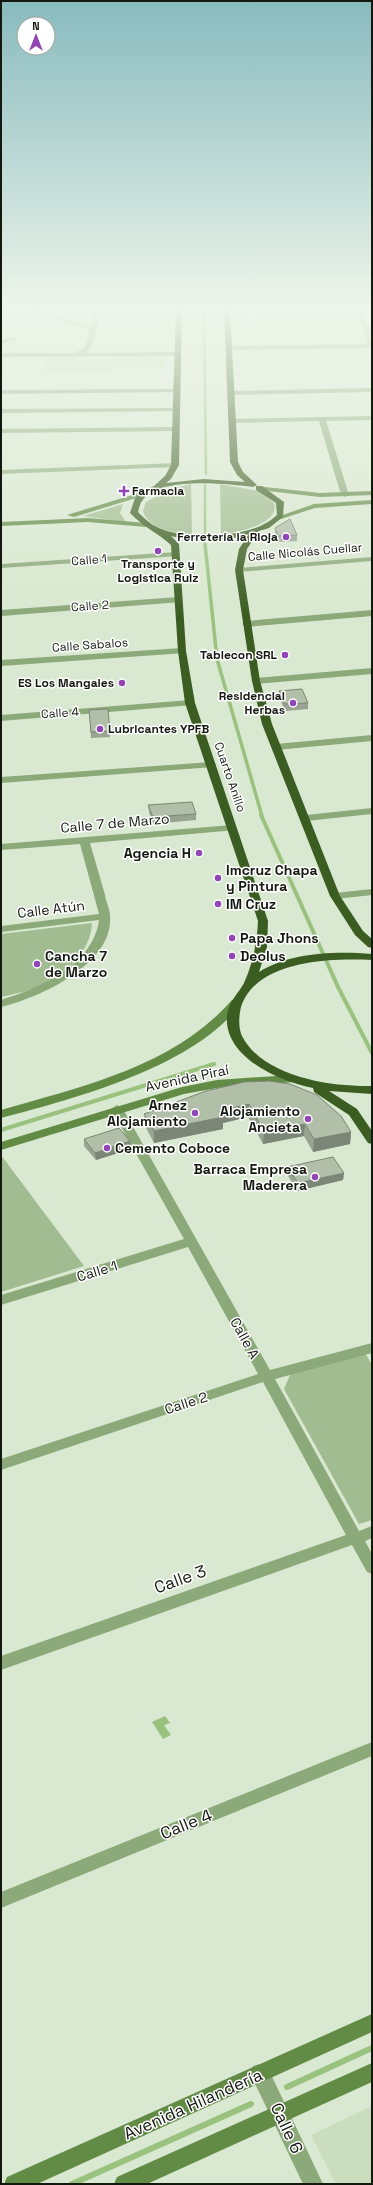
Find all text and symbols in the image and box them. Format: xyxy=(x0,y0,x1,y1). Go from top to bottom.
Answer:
north arrow xyxy=(16,16,56,56)
text: N xyxy=(32,19,40,33)
place label: Farmacia xyxy=(132,483,184,499)
marker: Farmacia xyxy=(119,486,129,496)
place label: Ferretería la Rioja xyxy=(177,529,278,545)
marker: Ferretería la Rioja xyxy=(281,532,291,542)
street label: Calle Nicolás Cuellar xyxy=(247,539,363,565)
marker: Transporte y Logistica Ruiz xyxy=(153,546,163,556)
street label: Calle 1 xyxy=(71,551,107,569)
place label: Transporte y Logistica Ruiz xyxy=(118,556,198,586)
street label: Calle 2 xyxy=(71,597,109,615)
street label: Calle Sabalos xyxy=(51,634,129,656)
place label: Tablecon SRL xyxy=(200,647,277,663)
marker: Tablecon SRL xyxy=(280,650,290,660)
place label: ES Los Mangales xyxy=(18,675,114,691)
marker: ES Los Mangales xyxy=(117,678,127,688)
place label: Residencial Herbas xyxy=(219,688,285,718)
marker: Residencial Herbas xyxy=(288,698,298,708)
street label: Calle 4 xyxy=(40,704,80,722)
place label: Lubricantes YPFB xyxy=(108,721,209,737)
marker: Lubricantes YPFB xyxy=(95,724,105,734)
street label: Cuarto Anillo xyxy=(211,740,249,814)
street label: Calle 7 de Marzo xyxy=(60,809,170,837)
place label: Agencia H xyxy=(124,844,191,862)
marker: Agencia H xyxy=(194,848,204,858)
place label: Imcruz Chapa y Pintura xyxy=(226,861,318,895)
marker: Imcruz Chapa y Pintura xyxy=(213,873,223,883)
place label: IM Cruz xyxy=(226,895,276,913)
street label: Calle Atún xyxy=(16,896,86,922)
marker: IM Cruz xyxy=(213,899,223,909)
place label: Papa Jhons xyxy=(240,929,319,947)
marker: Papa Jhons xyxy=(227,933,237,943)
place label: Cancha 7 de Marzo xyxy=(45,947,107,981)
place label: Deolus xyxy=(240,947,286,965)
marker: Deolus xyxy=(227,951,237,961)
marker: Cancha 7 de Marzo xyxy=(32,959,42,969)
street label: Avenida Piraí xyxy=(143,1060,231,1096)
place label: Arnez Alojamiento xyxy=(107,1096,187,1130)
place label: Alojamiento Ancieta xyxy=(220,1102,300,1136)
marker: Arnez Alojamiento xyxy=(190,1108,200,1118)
marker: Alojamiento Ancieta xyxy=(303,1114,313,1124)
place label: Cemento Coboce xyxy=(115,1139,230,1157)
marker: Cemento Coboce xyxy=(102,1143,112,1153)
place label: Barraca Empresa Maderera xyxy=(194,1160,307,1194)
marker: Barraca Empresa Maderera xyxy=(310,1172,320,1182)
street label: Calle 1 xyxy=(74,1256,120,1286)
street label: Calle A xyxy=(226,1314,264,1362)
street label: Calle 2 xyxy=(162,1388,210,1418)
street label: Calle 3 xyxy=(151,1559,209,1599)
street label: Calle 4 xyxy=(157,1804,216,1844)
street label: Avenida Hilandería xyxy=(120,2063,266,2145)
street label: Calle 6 xyxy=(266,2099,308,2157)

